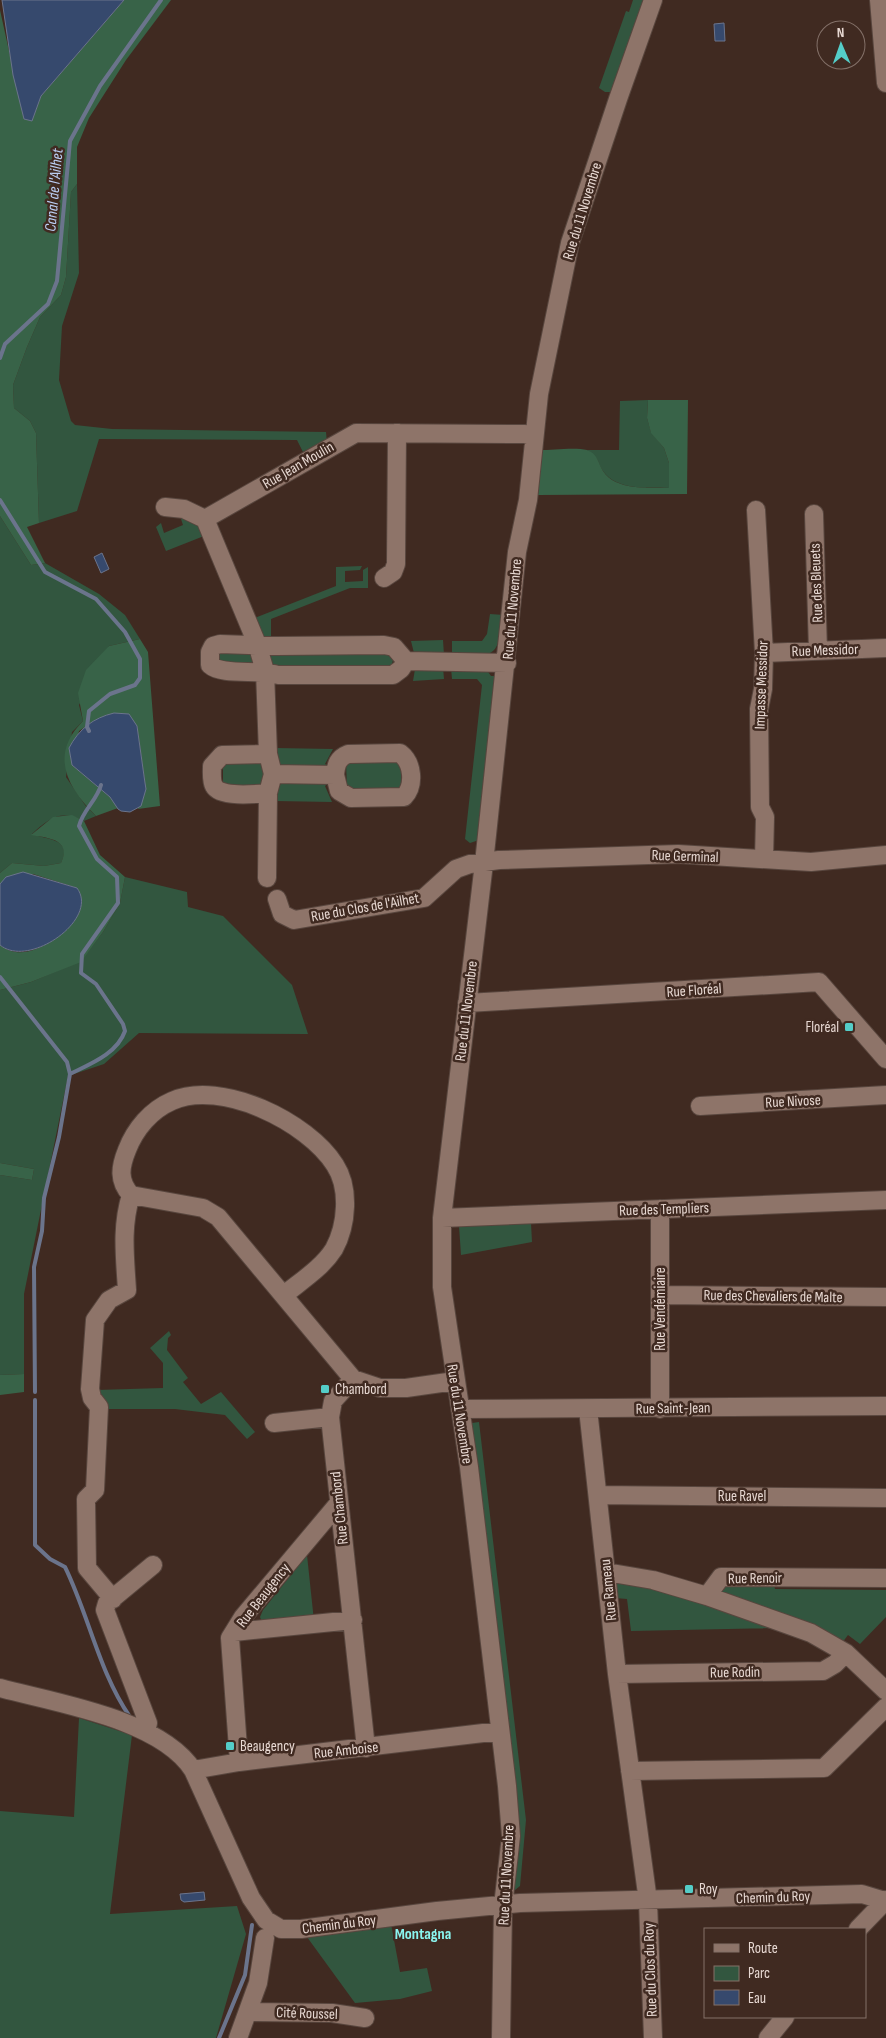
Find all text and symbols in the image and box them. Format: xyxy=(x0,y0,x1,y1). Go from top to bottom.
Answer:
north arrow xyxy=(816,20,866,70)
text: N xyxy=(837,24,845,41)
water label: Canal de l'Ailhet xyxy=(41,147,68,233)
street label: Rue du 11 Novembre xyxy=(559,160,606,262)
street label: Rue Jean Moulin xyxy=(259,437,337,493)
street label: Rue des Bleuets xyxy=(806,543,827,623)
street label: Rue du 11 Novembre xyxy=(499,558,526,660)
street label: Impasse Messidor xyxy=(750,640,773,730)
street label: Rue Messidor xyxy=(791,640,859,661)
street label: Rue Germinal xyxy=(651,846,719,867)
street label: Rue du Clos de l'Ailhet xyxy=(310,889,421,926)
street label: Rue du 11 Novembre xyxy=(451,960,482,1062)
street label: Rue Floréal xyxy=(666,979,722,1002)
place label: Floréal xyxy=(806,1018,839,1037)
marker: Floréal xyxy=(843,1021,855,1033)
street label: Rue Nivose xyxy=(765,1091,821,1112)
street label: Rue des Templiers xyxy=(619,1198,709,1221)
street label: Rue Vendémiaire xyxy=(651,1267,670,1351)
street label: Rue des Chevaliers de Malte xyxy=(703,1286,843,1307)
street label: Rue du 11 Novembre xyxy=(442,1363,477,1465)
place label: Chambord xyxy=(335,1380,387,1399)
marker: Chambord xyxy=(319,1383,331,1395)
street label: Rue Saint-Jean xyxy=(635,1398,711,1419)
street label: Rue Chambord xyxy=(326,1470,353,1545)
street label: Rue Ravel xyxy=(718,1487,766,1506)
street label: Rue Rameau xyxy=(596,1558,621,1622)
street label: Rue Beaugency xyxy=(232,1559,295,1631)
street label: Rue Renoir xyxy=(728,1569,783,1588)
street label: Rue Rodin xyxy=(710,1663,760,1682)
place label: Beaugency xyxy=(240,1737,295,1756)
street label: Rue Amboise xyxy=(313,1738,379,1763)
marker: Beaugency xyxy=(224,1740,236,1752)
street label: Rue du 11 Novembre xyxy=(494,1824,519,1926)
place label: Roy xyxy=(699,1880,718,1899)
marker: Roy xyxy=(683,1883,695,1895)
street label: Chemin du Roy xyxy=(735,1887,811,1908)
street label: Chemin du Roy xyxy=(301,1911,377,1938)
street label: Rue du Clos du Roy xyxy=(639,1922,662,2017)
district label: Montagna xyxy=(395,1925,451,1944)
legend xyxy=(704,1928,866,2018)
text: Route xyxy=(748,1939,778,1958)
text: Parc xyxy=(748,1964,770,1983)
text: Eau xyxy=(748,1989,766,2008)
street label: Cité Roussel xyxy=(276,2003,338,2024)

